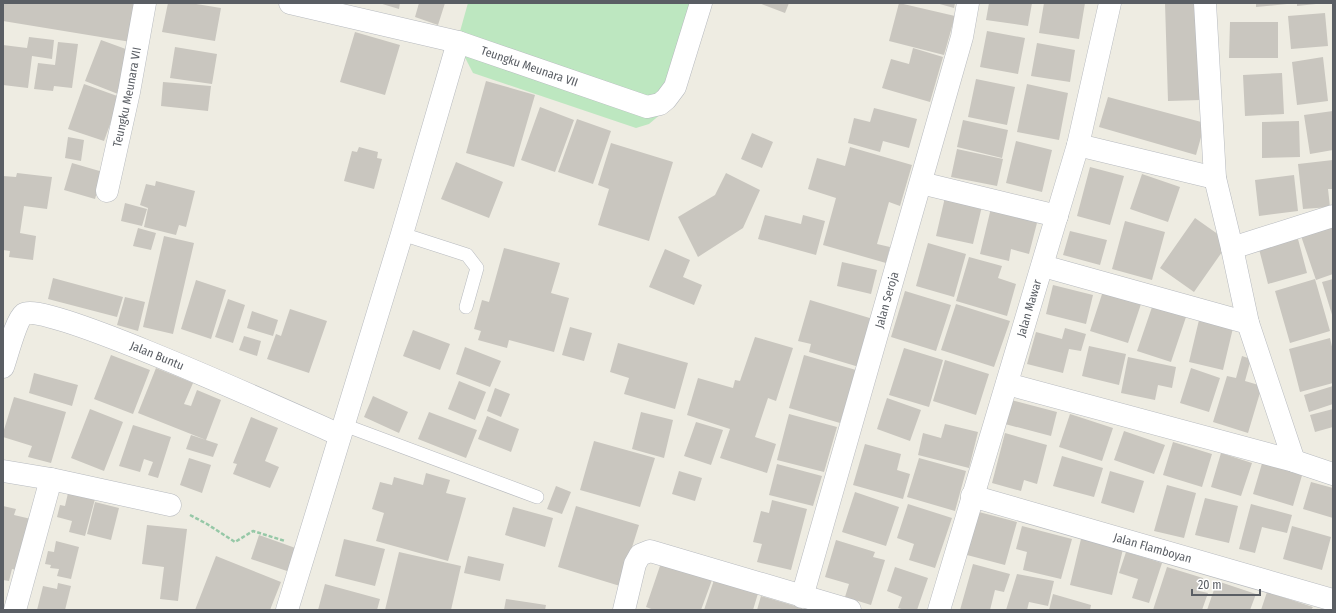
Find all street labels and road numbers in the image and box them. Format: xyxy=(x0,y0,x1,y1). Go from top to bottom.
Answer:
street label: Teungku Meunara VII xyxy=(479,43,580,90)
street label: Teungku Meunara VII xyxy=(110,46,144,148)
street label: Jalan Seroja xyxy=(872,270,902,330)
street label: Jalan Mawar xyxy=(1014,277,1045,339)
street label: Jalan Buntu xyxy=(128,338,186,373)
street label: Jalan Flamboyan xyxy=(1112,530,1193,566)

